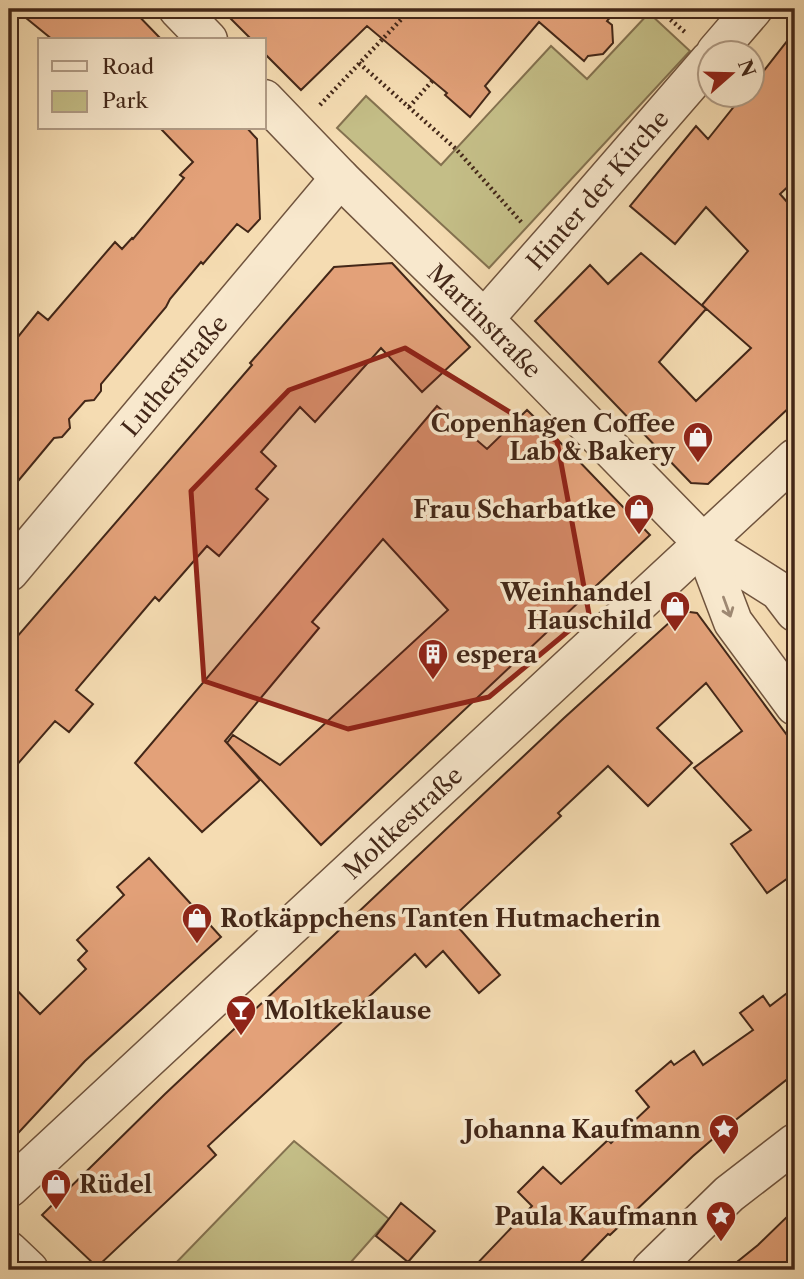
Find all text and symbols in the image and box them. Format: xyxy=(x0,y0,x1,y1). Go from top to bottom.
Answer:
legend xyxy=(38,38,266,130)
north arrow xyxy=(696,38,766,108)
text: Road xyxy=(102,54,154,79)
text: N xyxy=(733,57,760,80)
text: Park xyxy=(102,88,148,113)
street label: Hinter der Kirche xyxy=(520,104,675,275)
street label: Martinstraße xyxy=(422,258,548,384)
street label: Lutherstraße xyxy=(115,309,233,442)
place label: Copenhagen Coffee Lab & Bakery xyxy=(431,409,676,466)
shop icon: Copenhagen Coffee Lab & Bakery xyxy=(681,420,715,464)
shop icon: Frau Scharbatke xyxy=(622,492,656,536)
place label: Frau Scharbatke xyxy=(413,495,616,524)
place label: Weinhandel Hauschild xyxy=(499,578,652,635)
shop icon: Weinhandel Hauschild xyxy=(658,589,692,633)
one-way arrow xyxy=(722,596,735,618)
building icon: espera xyxy=(416,637,450,681)
place label: espera xyxy=(456,640,538,669)
street label: Moltkestraße xyxy=(337,760,468,885)
shop icon: Rotkäppchens Tanten Hutmacherin xyxy=(180,901,214,945)
place label: Rotkäppchens Tanten Hutmacherin xyxy=(220,904,661,933)
bar icon: Moltkeklause xyxy=(224,993,258,1037)
place label: Moltkeklause xyxy=(264,996,431,1025)
place icon: Johanna Kaufmann xyxy=(707,1112,741,1156)
place label: Johanna Kaufmann xyxy=(460,1115,702,1144)
shop icon: Rüdel xyxy=(39,1167,73,1211)
place label: Rüdel xyxy=(79,1170,152,1199)
place icon: Paula Kaufmann xyxy=(704,1199,738,1243)
place label: Paula Kaufmann xyxy=(494,1202,699,1231)

